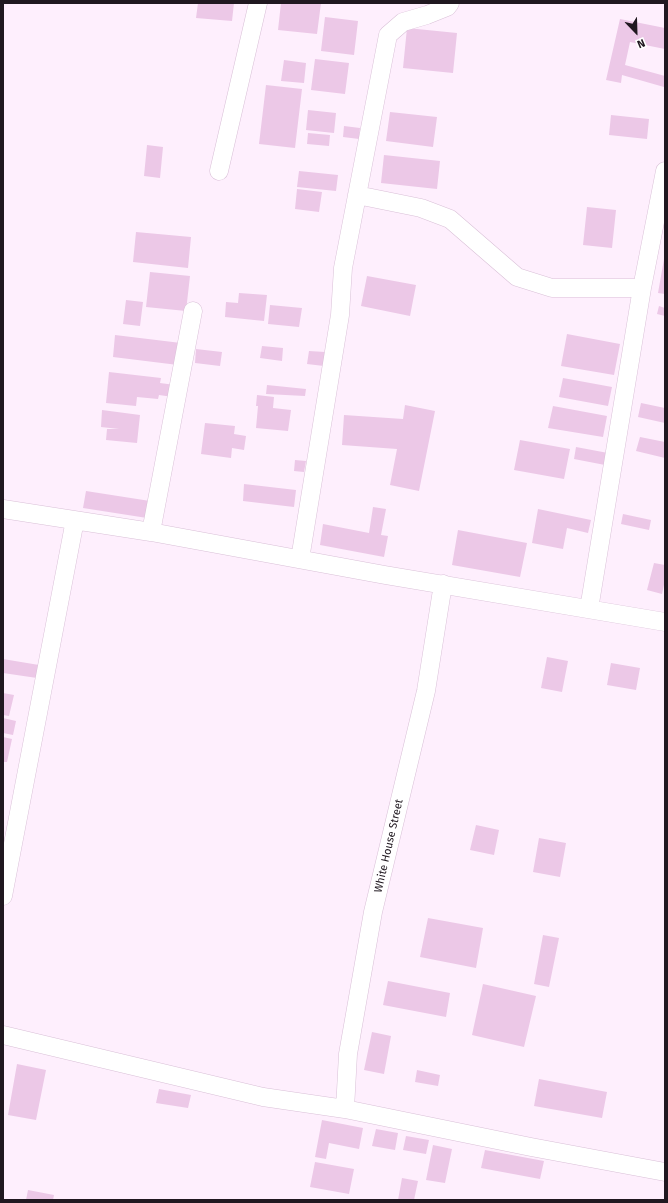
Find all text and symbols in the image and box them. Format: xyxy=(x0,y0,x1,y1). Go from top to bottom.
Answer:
north arrow xyxy=(616,12,656,52)
text: N xyxy=(635,36,647,51)
street label: White House Street xyxy=(372,798,406,894)

